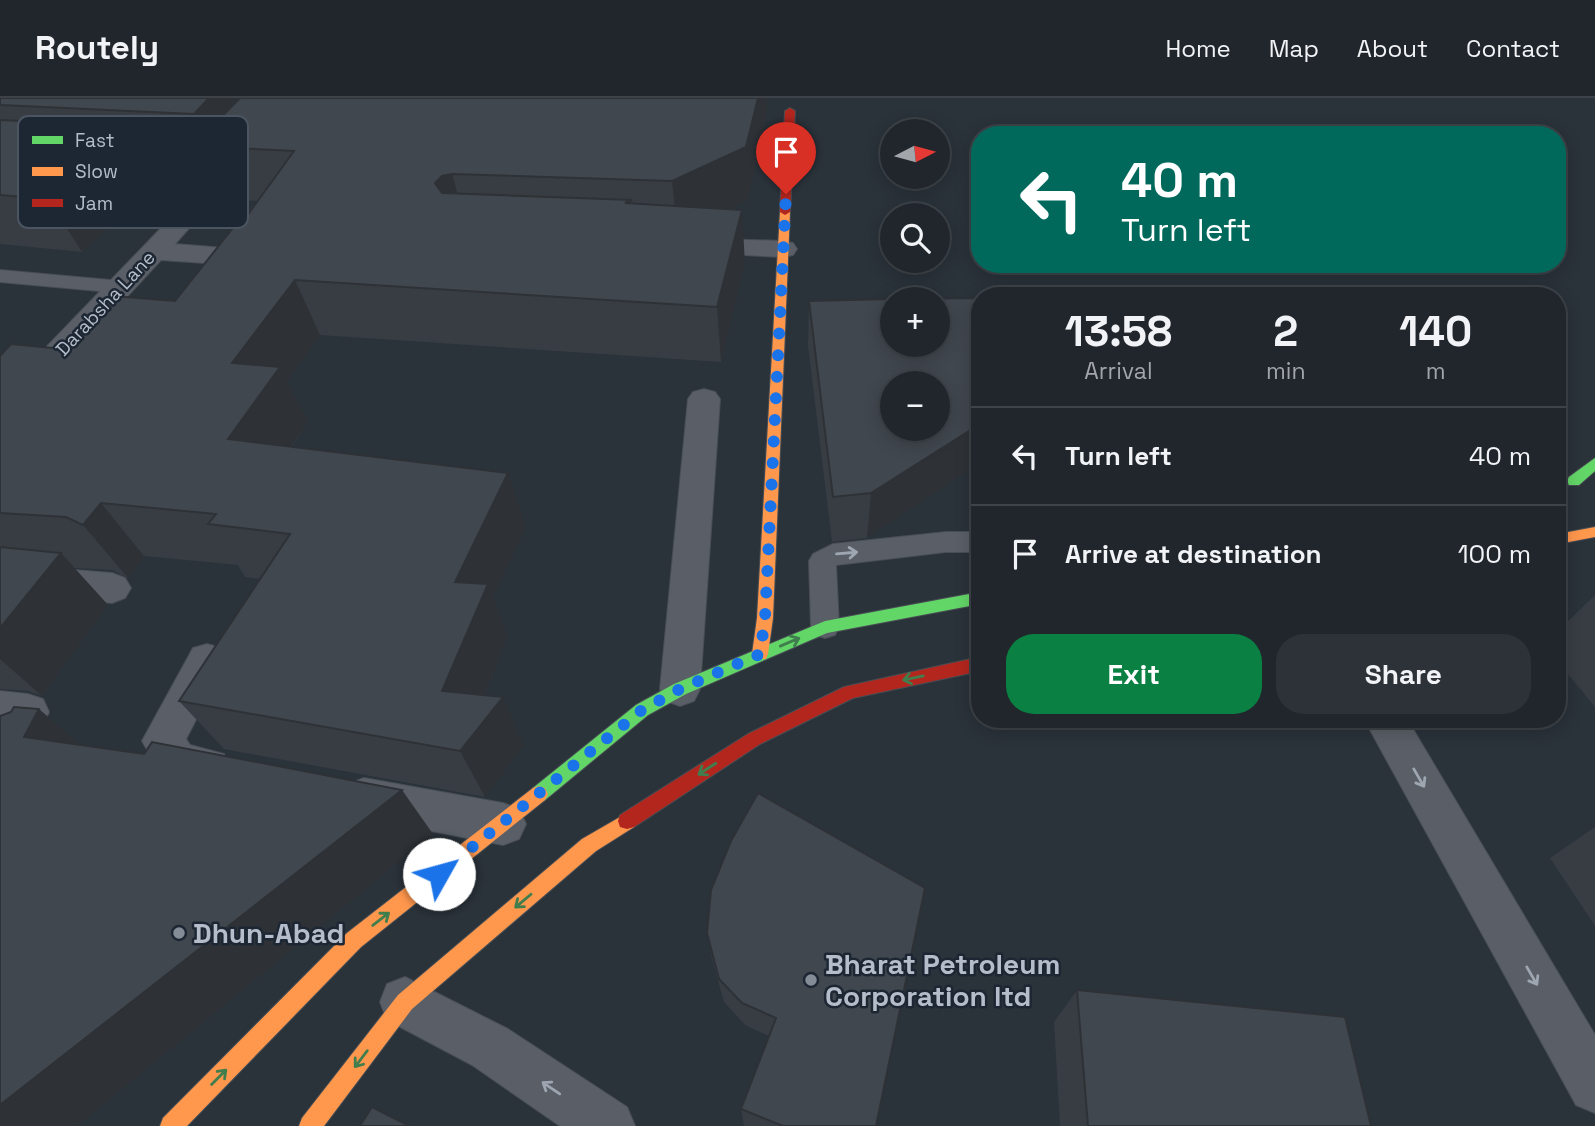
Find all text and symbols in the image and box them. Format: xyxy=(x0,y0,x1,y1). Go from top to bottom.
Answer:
text: Routely xyxy=(35,27,159,69)
text: Home xyxy=(1165,33,1231,64)
text: Map xyxy=(1269,33,1319,64)
text: About xyxy=(1357,33,1428,64)
text: Contact xyxy=(1466,33,1560,64)
legend xyxy=(18,116,248,228)
north arrow xyxy=(880,119,950,189)
map controls xyxy=(880,119,950,441)
pin xyxy=(756,122,816,194)
text: Fast xyxy=(75,128,115,153)
icon: arrive xyxy=(767,133,805,171)
text: 40 m xyxy=(1121,149,1238,211)
icon: left xyxy=(1006,154,1097,245)
text: Slow xyxy=(75,159,118,184)
text: Jam xyxy=(75,191,113,216)
button: search xyxy=(880,203,950,273)
text: Turn left xyxy=(1121,210,1251,250)
street label: Darabsha Lane xyxy=(50,245,161,361)
button: + xyxy=(880,287,950,357)
text: 13:58 xyxy=(1065,305,1172,358)
text: 2 xyxy=(1273,305,1298,358)
text: 140 xyxy=(1399,305,1472,358)
text: Arrival xyxy=(1084,356,1153,386)
text: min xyxy=(1266,356,1306,386)
text: m xyxy=(1426,356,1446,386)
button: − xyxy=(880,371,950,441)
icon: left xyxy=(1006,437,1044,475)
text: Turn left xyxy=(1065,439,1172,473)
text: 40 m xyxy=(1469,439,1531,473)
icon: arrive xyxy=(1006,535,1044,573)
text: Arrive at destination xyxy=(1065,537,1322,571)
text: 100 m xyxy=(1458,537,1531,571)
one-way arrow xyxy=(835,546,857,559)
one-way arrow xyxy=(779,634,800,647)
button: Exit xyxy=(1006,634,1262,714)
button: Share xyxy=(1276,634,1531,714)
one-way arrow xyxy=(902,672,925,685)
one-way arrow xyxy=(698,762,717,776)
one-way arrow xyxy=(1412,768,1426,788)
position arrow xyxy=(402,837,476,911)
one-way arrow xyxy=(514,893,532,909)
one-way arrow xyxy=(372,911,390,926)
place label: Dhun-Abad xyxy=(193,915,344,951)
marker: Dhun-Abad xyxy=(171,925,187,941)
place label: Bharat Petroleum Corporation ltd xyxy=(825,946,1060,1014)
one-way arrow xyxy=(1526,965,1539,986)
marker: Bharat Petroleum Corporation ltd xyxy=(803,972,819,988)
one-way arrow xyxy=(353,1050,368,1068)
one-way arrow xyxy=(210,1069,227,1086)
one-way arrow xyxy=(542,1081,561,1095)

